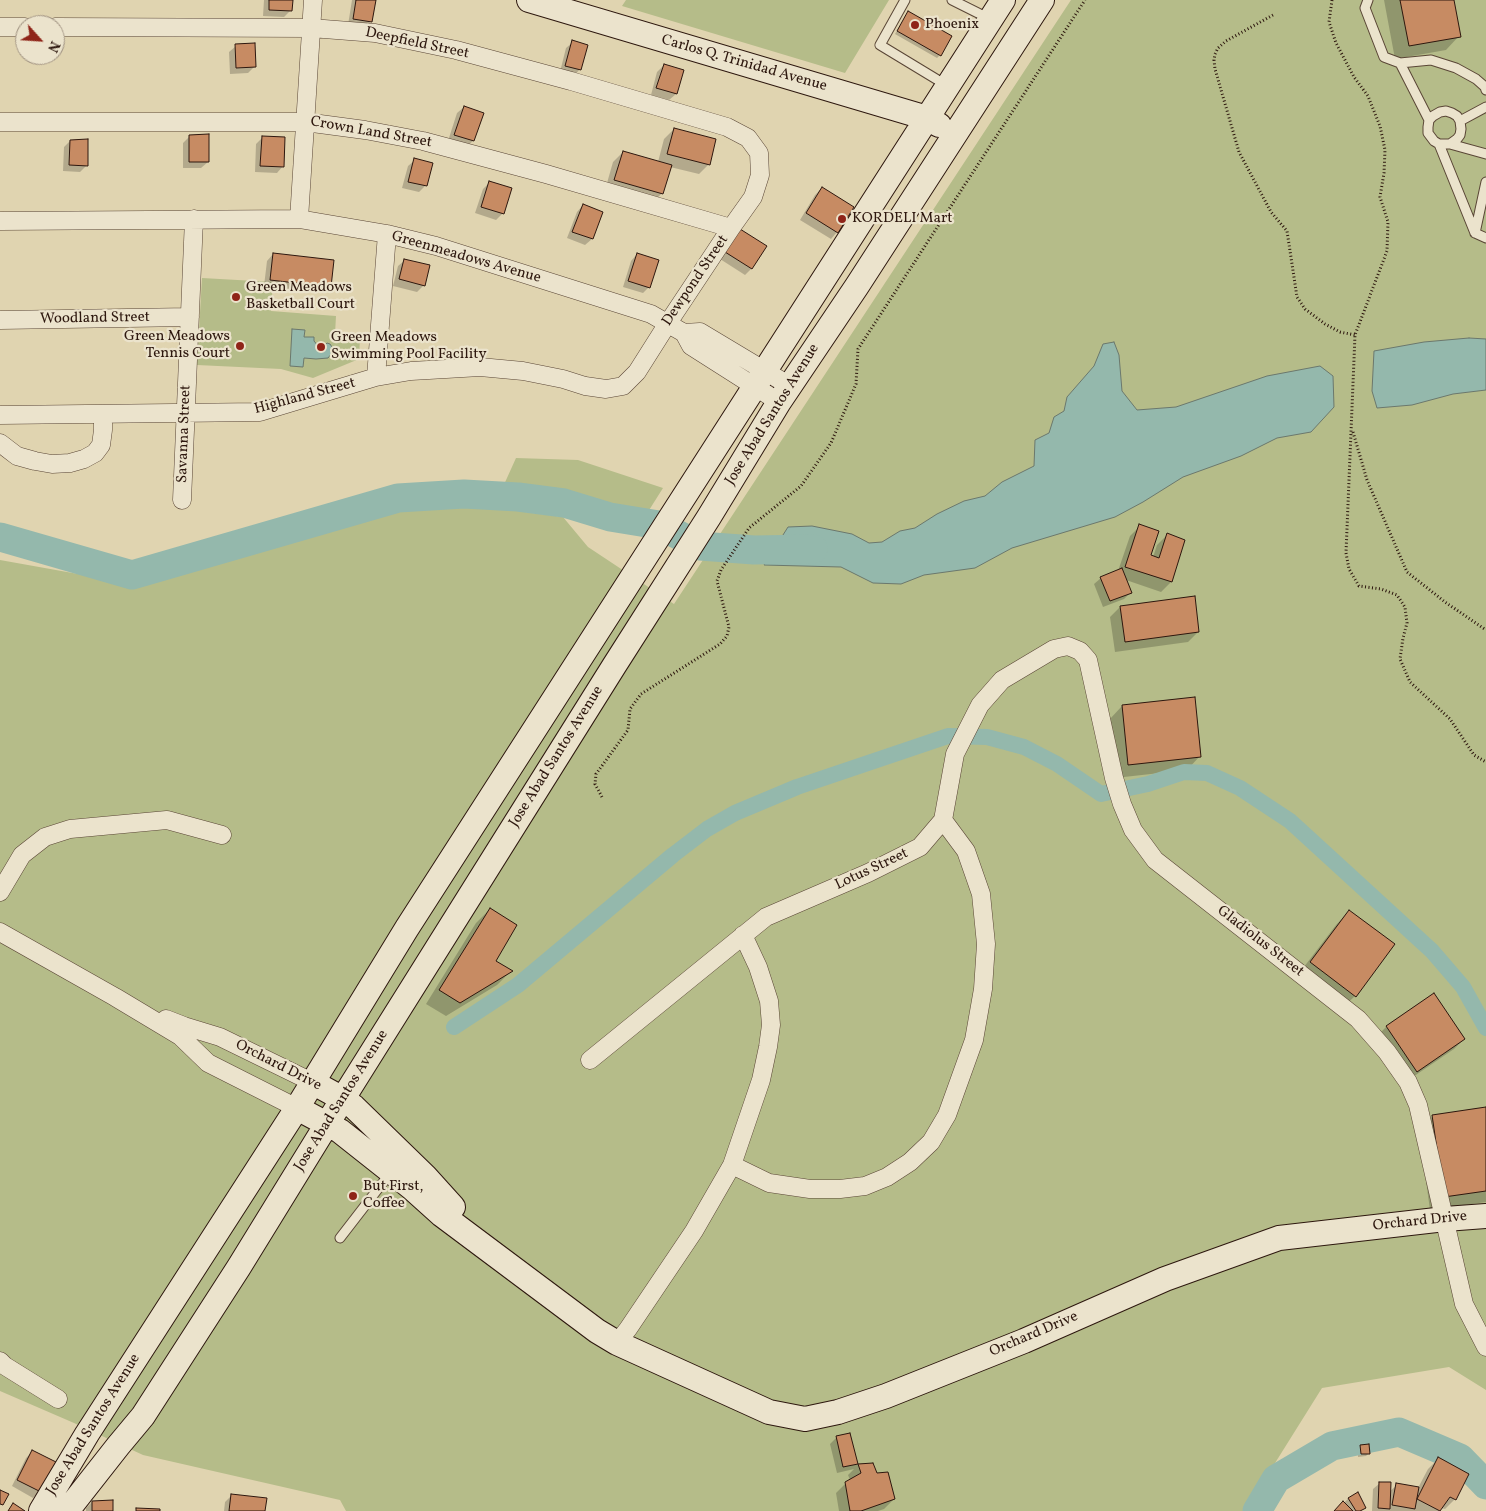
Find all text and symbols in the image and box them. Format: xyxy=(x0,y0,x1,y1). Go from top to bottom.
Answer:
north arrow xyxy=(15,15,65,65)
place label: Phoenix xyxy=(925,16,979,34)
marker: Phoenix xyxy=(909,19,921,31)
street label: Deepfield Street xyxy=(364,24,470,64)
street label: Carlos Q. Trinidad Avenue xyxy=(659,32,829,96)
text: N xyxy=(42,38,64,55)
street label: Crown Land Street xyxy=(309,113,433,153)
place label: KORDELI Mart xyxy=(852,210,953,228)
marker: KORDELI Mart xyxy=(836,213,848,225)
street label: Greenmeadows Avenue xyxy=(389,228,543,288)
street label: Dewpond Street xyxy=(659,232,733,330)
place label: Green Meadows Basketball Court xyxy=(246,279,355,314)
marker: Green Meadows Basketball Court xyxy=(230,291,242,303)
street label: Woodland Street xyxy=(40,309,150,329)
place label: Green Meadows Tennis Court xyxy=(124,328,230,363)
place label: Green Meadows Swimming Pool Facility xyxy=(331,329,487,364)
marker: Green Meadows Tennis Court xyxy=(234,340,246,352)
marker: Green Meadows Swimming Pool Facility xyxy=(315,341,327,353)
street label: Jose Abad Santos Avenue xyxy=(722,341,824,489)
street label: Highland Street xyxy=(252,375,358,419)
street label: Savanna Street xyxy=(174,385,196,483)
street label: Jose Abad Santos Avenue xyxy=(506,683,608,831)
street label: Lotus Street xyxy=(832,845,912,895)
street label: Gladiolus Street xyxy=(1213,902,1307,982)
street label: Jose Abad Santos Avenue xyxy=(291,1027,393,1175)
street label: Orchard Drive xyxy=(232,1037,324,1095)
place label: But First, Coffee xyxy=(363,1178,423,1213)
marker: But First, Coffee xyxy=(347,1190,359,1202)
street label: Orchard Drive xyxy=(1372,1208,1468,1236)
street label: Orchard Drive xyxy=(987,1308,1081,1362)
street label: Jose Abad Santos Avenue xyxy=(43,1351,145,1499)

